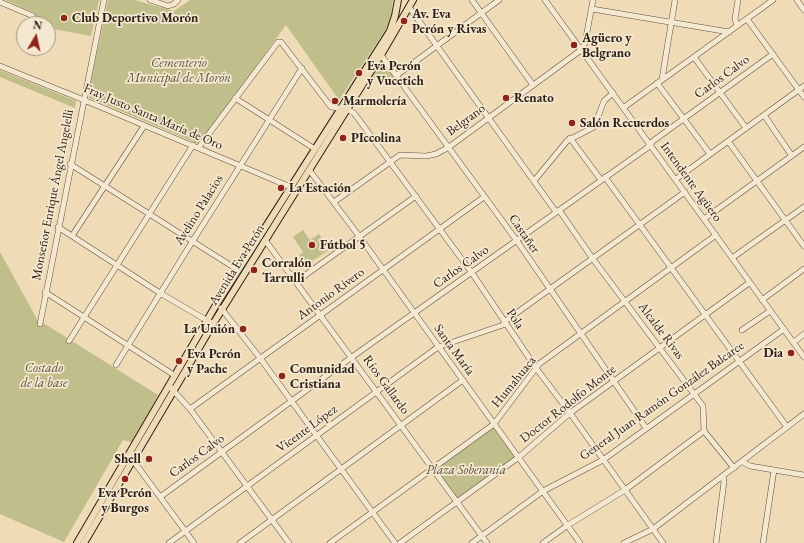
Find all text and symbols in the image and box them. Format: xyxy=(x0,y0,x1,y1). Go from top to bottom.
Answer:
place label: Av. Eva Perón y Rivas xyxy=(412,6,487,37)
place label: Club Deportivo Morón xyxy=(72,10,198,26)
marker: Club Deportivo Morón xyxy=(59,13,69,23)
north arrow xyxy=(16,16,56,56)
marker: Av. Eva Perón y Rivas xyxy=(399,16,409,26)
text: N xyxy=(32,18,43,33)
place label: Agüero y Belgrano xyxy=(582,30,632,61)
marker: Agüero y Belgrano xyxy=(569,40,579,50)
street label: Carlos Calvo xyxy=(691,52,753,102)
park label: Cementerio Municipal de Morón xyxy=(127,55,231,86)
place label: Eva Perón y Vucetich xyxy=(367,58,424,89)
marker: Eva Perón y Vucetich xyxy=(354,68,364,78)
street label: Fray Justo Santa María de Oro xyxy=(81,81,225,153)
place label: Renato xyxy=(514,90,554,106)
place label: Marmolería xyxy=(343,93,406,109)
marker: Renato xyxy=(501,93,511,103)
marker: Marmolería xyxy=(330,96,340,106)
street label: Belgrano xyxy=(443,101,489,139)
street label: Monseñor Enrique Ángel Angelelli xyxy=(29,108,77,282)
place label: Salón Recuerdos xyxy=(580,115,669,131)
marker: Salón Recuerdos xyxy=(567,118,577,128)
place label: PIccolina xyxy=(351,130,401,146)
marker: PIccolina xyxy=(338,133,348,143)
street label: Intendente Agüero xyxy=(657,139,725,225)
street label: Avelino Palacios xyxy=(171,172,227,248)
place label: La Estación xyxy=(289,180,351,196)
marker: La Estación xyxy=(276,183,286,193)
street label: Castañer xyxy=(505,211,543,257)
street label: Avenida Eva Perón xyxy=(206,222,268,308)
place label: Fútbol 5 xyxy=(320,237,366,253)
marker: Fútbol 5 xyxy=(307,240,317,250)
street label: Carlos Calvo xyxy=(430,242,492,292)
place label: Corralón Tarrulli xyxy=(262,255,312,286)
street label: Antonio Rivero xyxy=(294,264,368,324)
marker: Corralón Tarrulli xyxy=(249,265,259,275)
street label: Alcalde Rivas xyxy=(635,300,687,362)
street label: Pola xyxy=(503,306,527,332)
place label: La Unión xyxy=(184,321,235,337)
street label: Santa María xyxy=(430,321,478,379)
marker: La Unión xyxy=(238,324,248,334)
street label: General Juan Ramón González Balcarce xyxy=(577,338,747,464)
place label: Dia xyxy=(764,345,783,361)
place label: Eva Perón y Pache xyxy=(187,346,241,377)
marker: Dia xyxy=(786,348,796,358)
street label: Ríos Gallardo xyxy=(359,352,413,418)
street label: Humahuaca xyxy=(489,353,539,411)
marker: Eva Perón y Pache xyxy=(174,356,184,366)
park label: Costado de la base xyxy=(21,360,67,391)
place label: Comunidad Cristiana xyxy=(290,361,355,392)
street label: Doctor Rodolfo Monte xyxy=(517,362,619,446)
marker: Comunidad Cristiana xyxy=(277,371,287,381)
street label: Vicente López xyxy=(274,402,340,456)
street label: Carlos Calvo xyxy=(166,431,228,481)
place label: Shell xyxy=(114,451,141,467)
marker: Shell xyxy=(144,454,154,464)
park label: Plaza Soberanía xyxy=(426,462,506,478)
marker: Eva Perón y Burgos xyxy=(120,474,130,484)
place label: Eva Perón y Burgos xyxy=(98,485,152,516)

